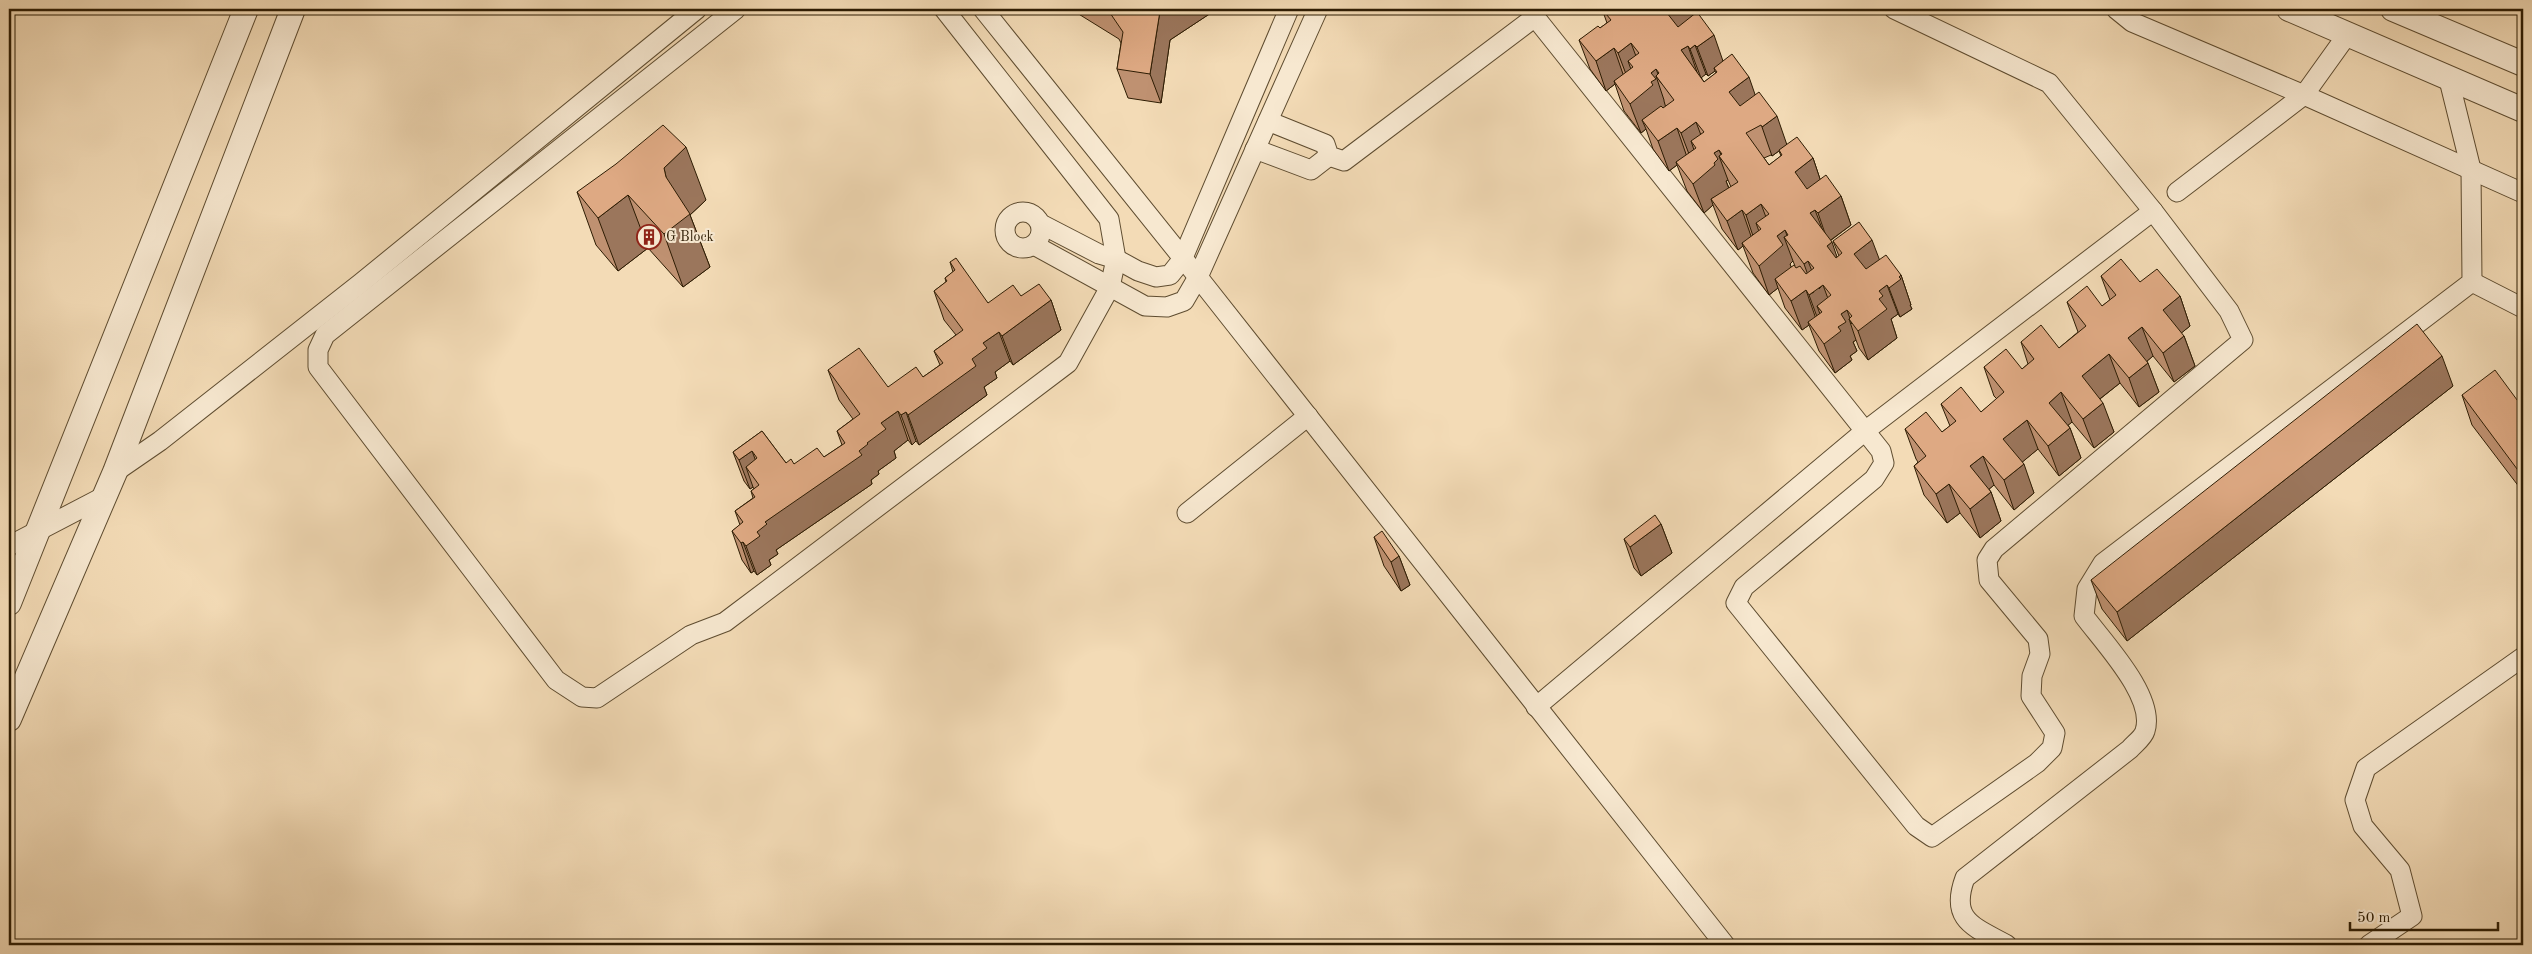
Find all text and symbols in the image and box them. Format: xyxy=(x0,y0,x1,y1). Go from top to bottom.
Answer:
building icon: G Block xyxy=(636,224,662,250)
place label: G Block xyxy=(666,230,714,244)
scale bar xyxy=(2350,899,2497,931)
text: 50 m xyxy=(2357,911,2391,926)

